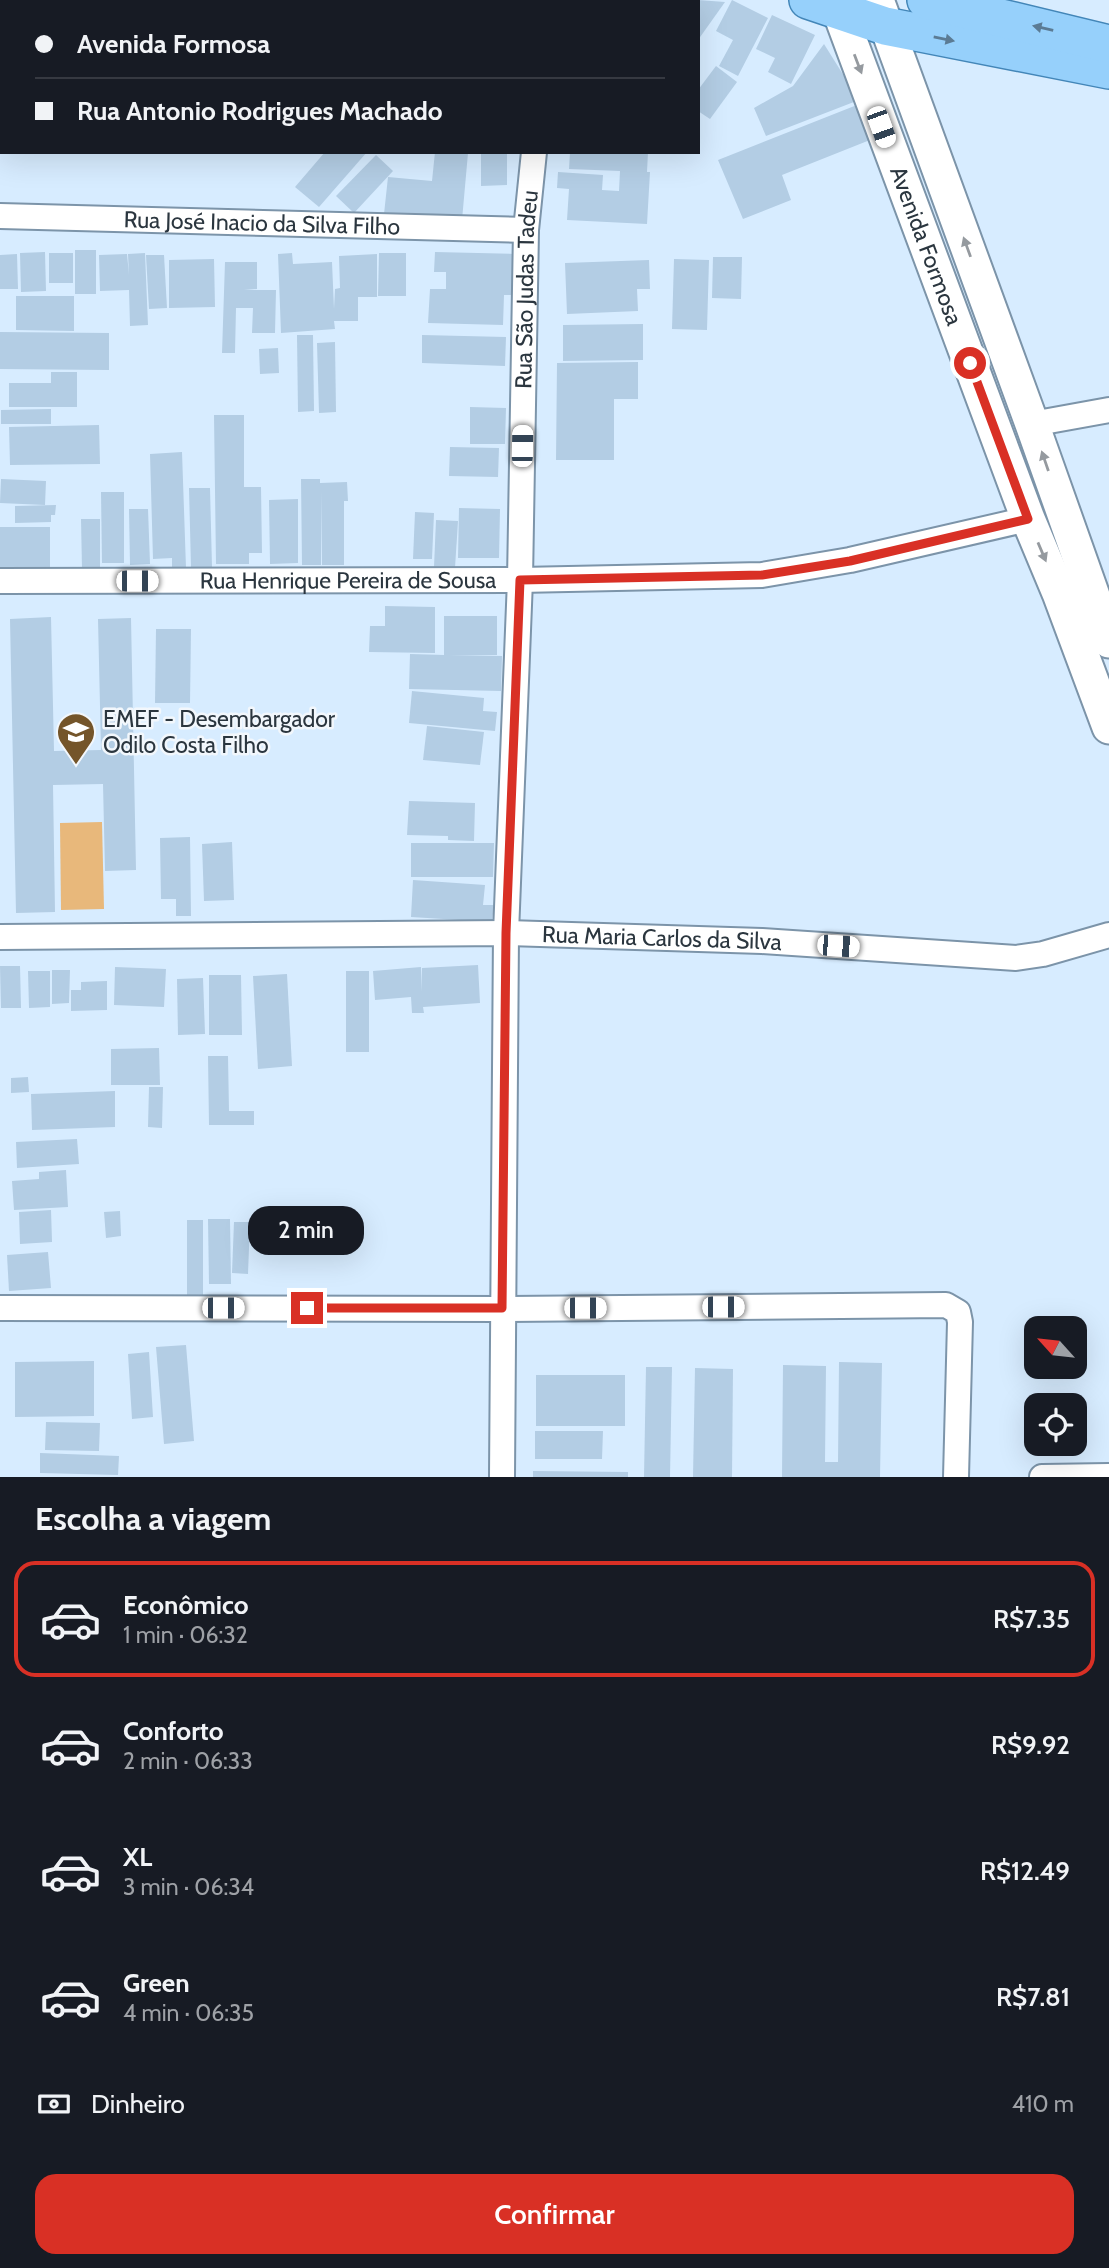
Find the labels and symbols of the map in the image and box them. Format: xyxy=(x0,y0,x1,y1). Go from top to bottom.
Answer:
one-way arrow xyxy=(1032,22,1054,33)
one-way arrow xyxy=(933,34,955,45)
one-way arrow xyxy=(852,54,863,75)
car xyxy=(864,104,899,150)
street label: Avenida Formosa xyxy=(884,162,969,329)
street label: Rua São Judas Tadeu xyxy=(509,189,544,389)
street label: Rua José Inacio da Silva Filho xyxy=(123,205,401,241)
one-way arrow xyxy=(961,237,972,258)
route start xyxy=(954,347,986,379)
car xyxy=(512,425,533,467)
one-way arrow xyxy=(1039,451,1050,472)
one-way arrow xyxy=(1036,542,1048,562)
street label: Rua Henrique Pereira de Sousa xyxy=(200,566,496,595)
car xyxy=(117,571,159,592)
place label: EMEF - Desembargador Odilo Costa Filho xyxy=(103,705,336,759)
school or university icon: EMEF - Desembargador Odilo Costa Filho xyxy=(55,711,97,766)
street label: Rua Maria Carlos da Silva xyxy=(542,920,783,956)
car xyxy=(817,934,860,958)
callout: 2 min xyxy=(249,1206,365,1256)
route end xyxy=(291,1292,323,1324)
car xyxy=(703,1297,745,1318)
car xyxy=(203,1298,245,1319)
car xyxy=(565,1298,607,1319)
north arrow xyxy=(1024,1316,1087,1379)

